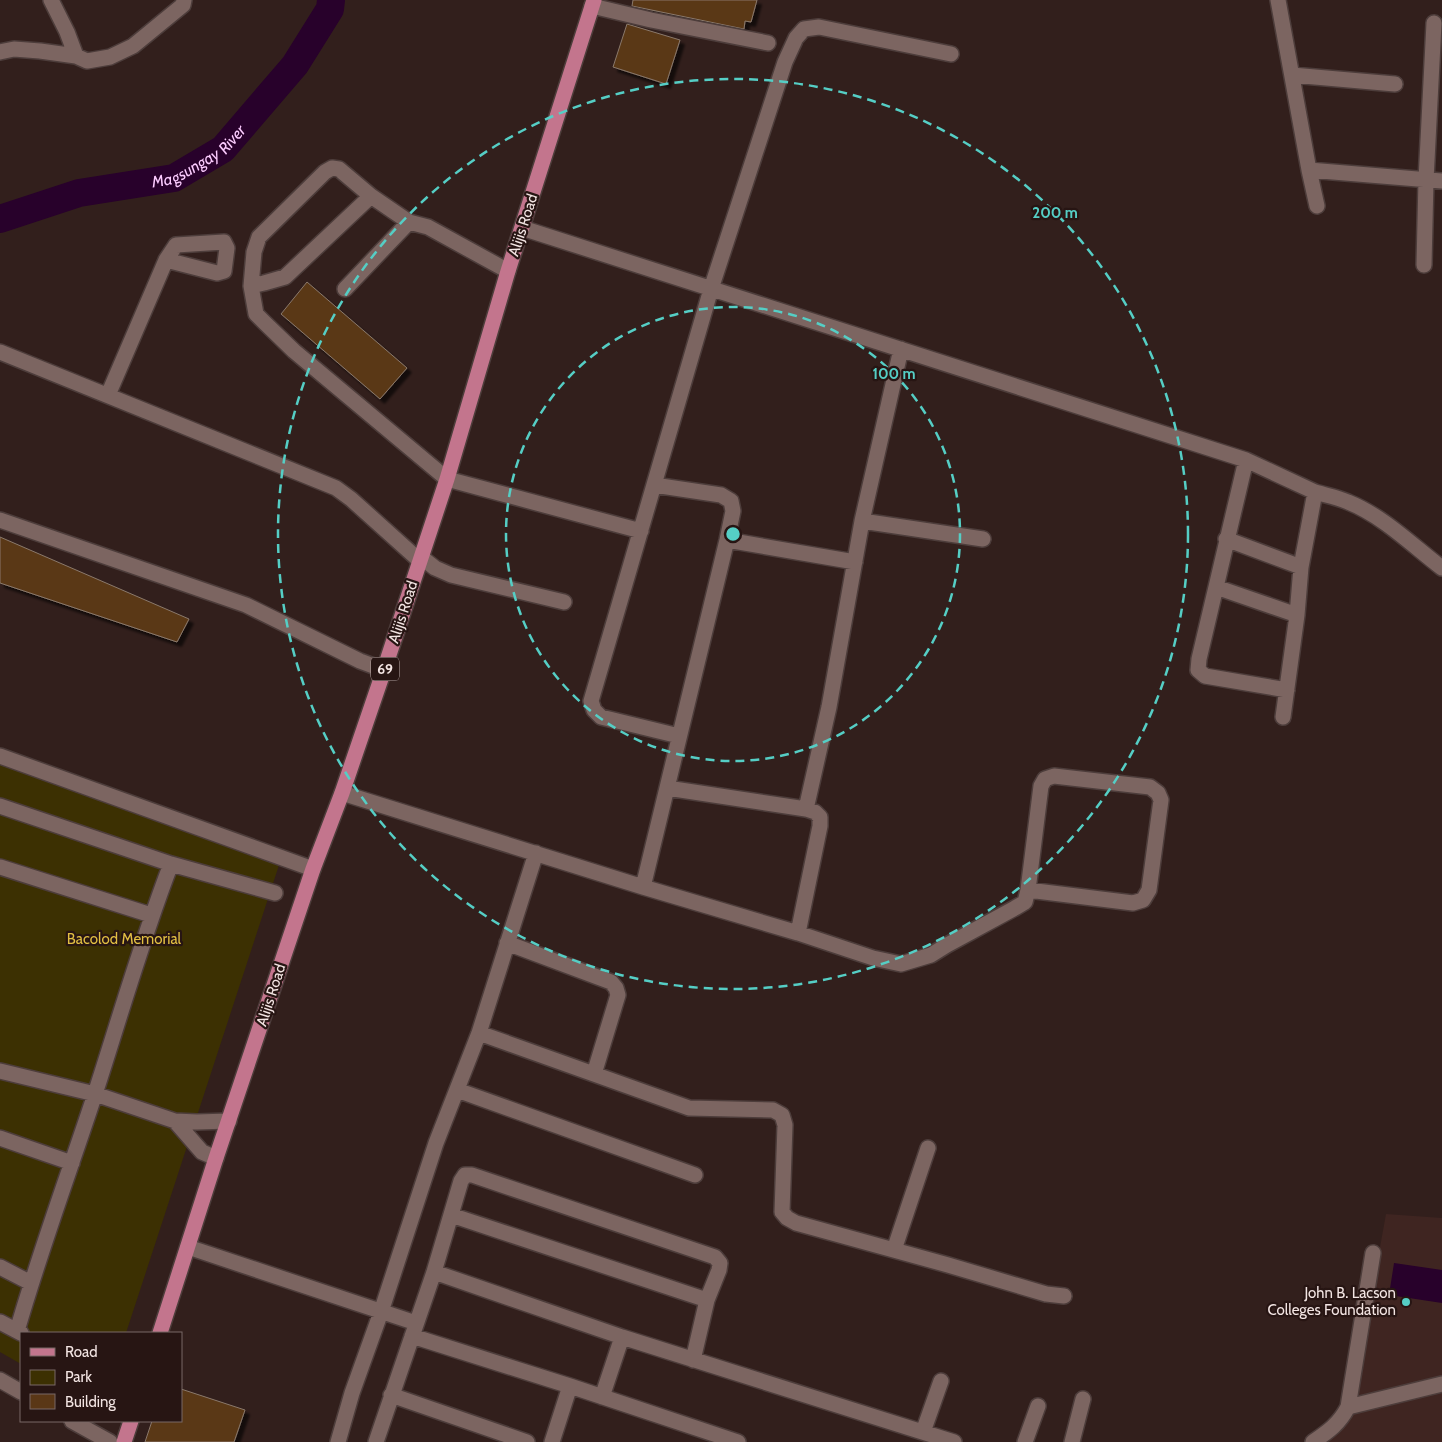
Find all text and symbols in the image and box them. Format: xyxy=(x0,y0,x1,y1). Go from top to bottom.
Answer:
water label: Magsungay River xyxy=(149,120,250,191)
street label: Alijis Road xyxy=(504,192,542,258)
text: 200 m xyxy=(1032,204,1078,222)
text: 100 m xyxy=(872,365,916,383)
centre of rings xyxy=(724,525,742,543)
street label: Alijis Road xyxy=(384,579,422,645)
road number: 69 xyxy=(371,658,399,681)
park label: Bacolod Memorial xyxy=(67,930,182,948)
street label: Alijis Road xyxy=(252,962,290,1028)
place label: John B. Lacson Colleges Foundation xyxy=(1267,1284,1396,1319)
marker: John B. Lacson Colleges Foundation xyxy=(1400,1296,1412,1308)
legend xyxy=(20,1332,182,1422)
text: Road xyxy=(65,1343,98,1361)
text: Park xyxy=(65,1368,92,1386)
text: Building xyxy=(65,1393,116,1411)

